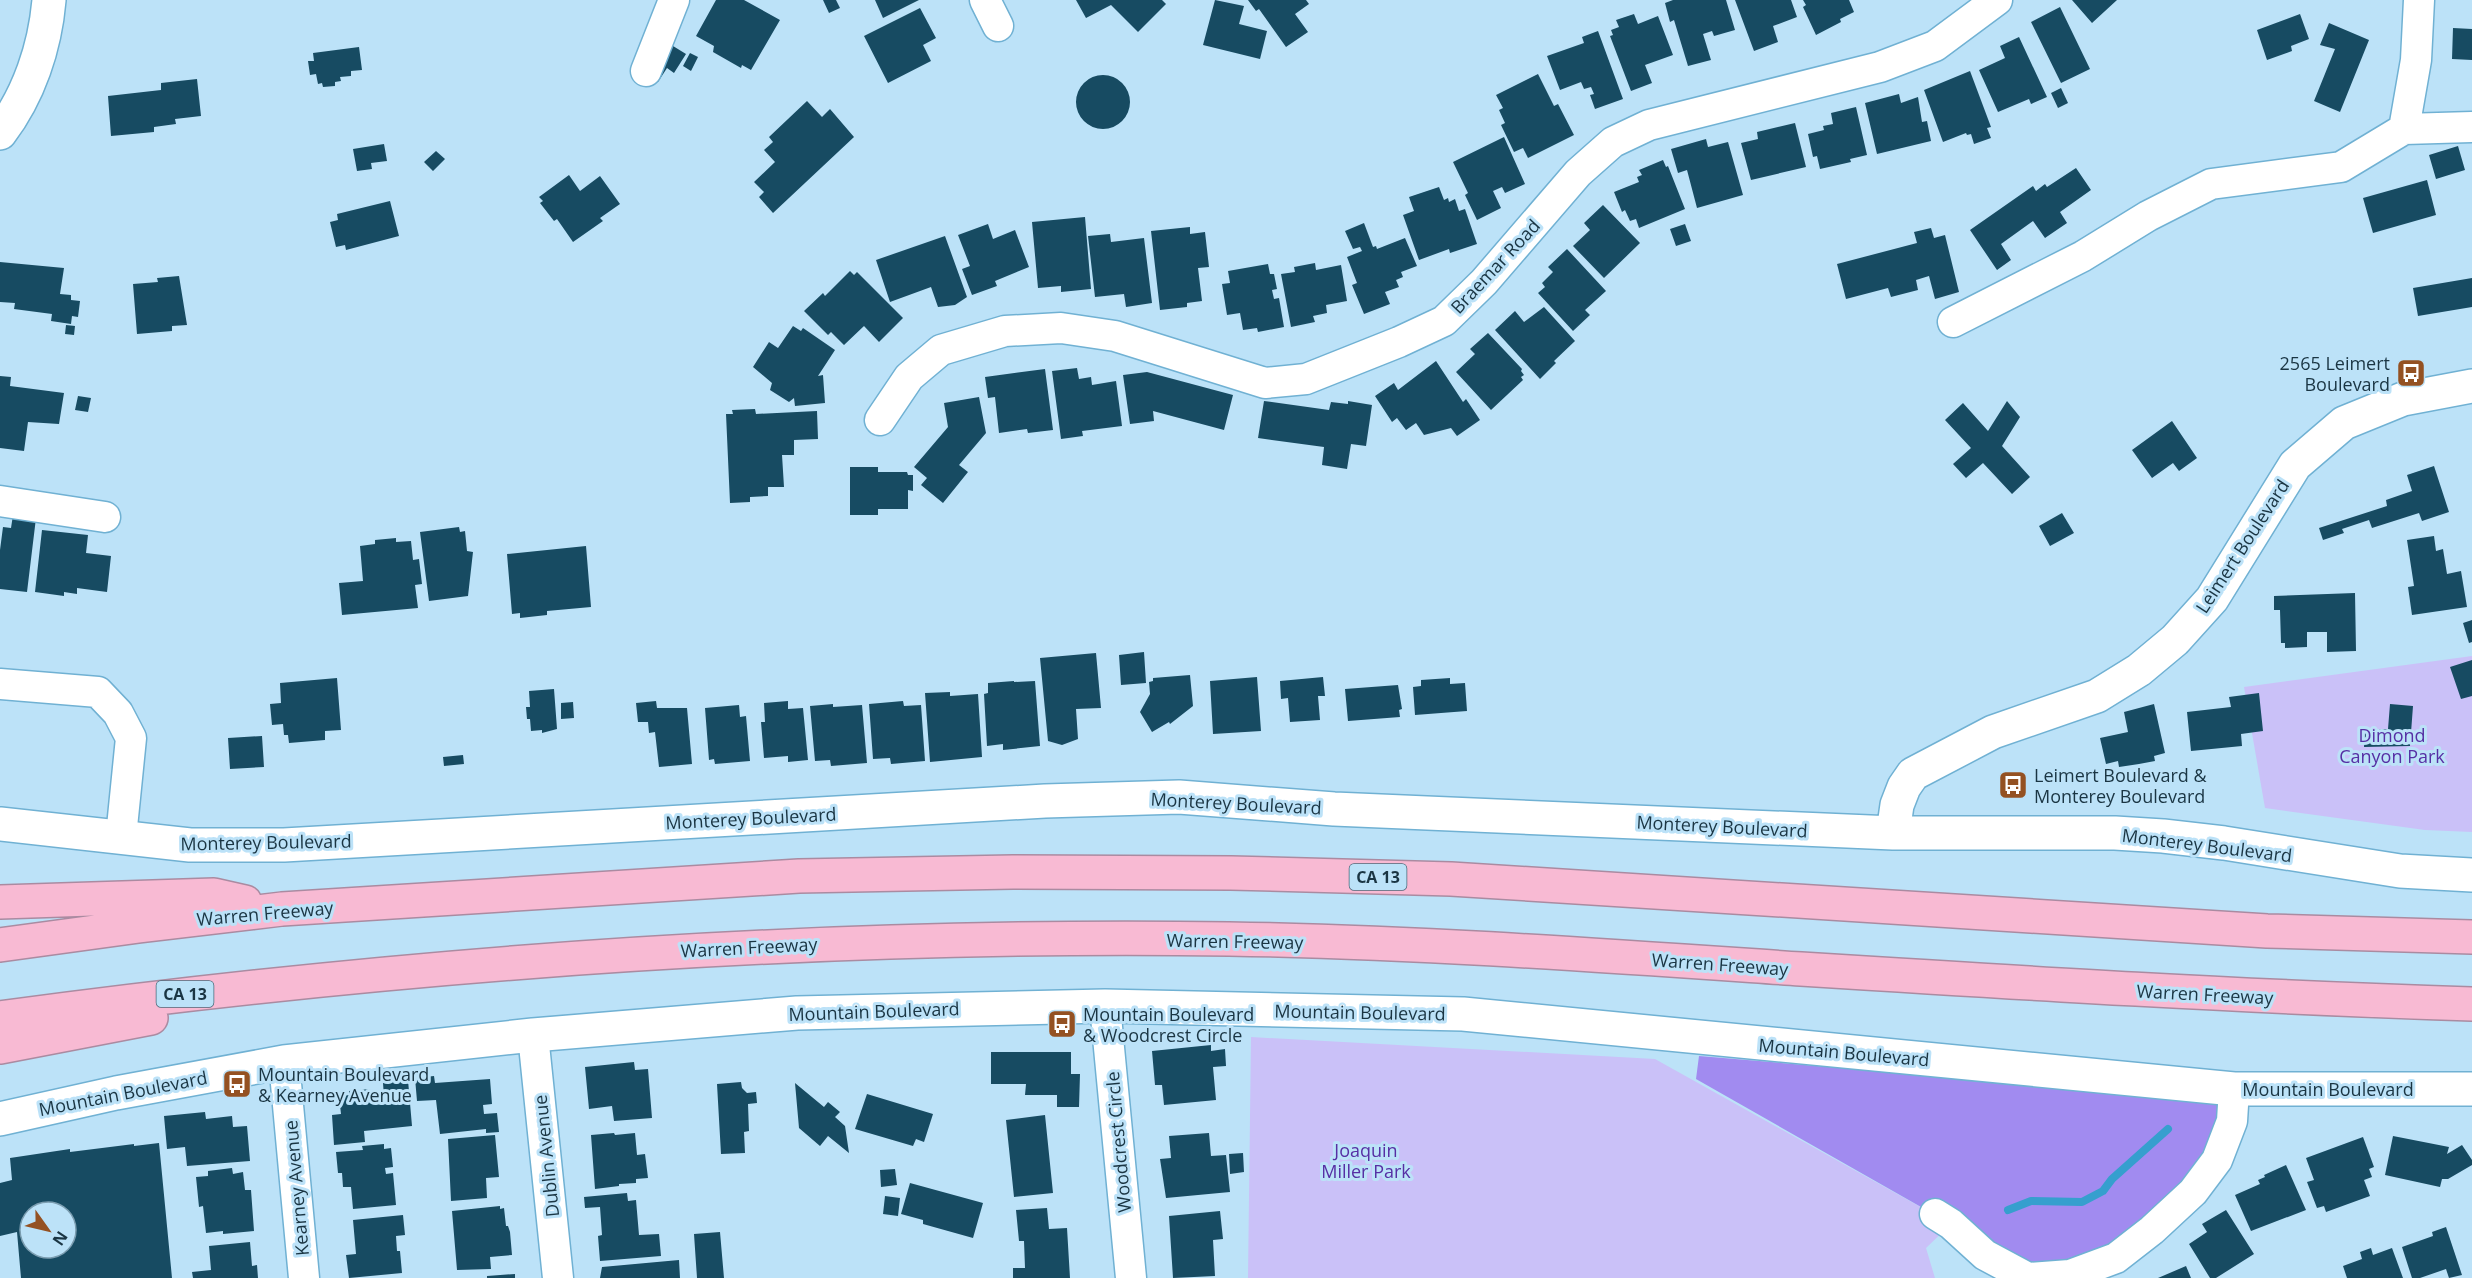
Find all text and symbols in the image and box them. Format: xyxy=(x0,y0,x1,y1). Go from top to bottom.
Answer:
street label: Braemar Road xyxy=(1445,214,1545,318)
place label: 2565 Leimert Boulevard xyxy=(2280,351,2390,396)
bus stop icon: 2565 Leimert Boulevard xyxy=(2395,357,2427,389)
street label: Leimert Boulevard xyxy=(2190,475,2294,617)
park label: Dimond Canyon Park xyxy=(2339,723,2445,768)
place label: Leimert Boulevard & Monterey Boulevard xyxy=(2034,763,2207,808)
bus stop icon: Leimert Boulevard & Monterey Boulevard xyxy=(1997,769,2029,801)
street label: Monterey Boulevard xyxy=(1150,787,1322,819)
street label: Monterey Boulevard xyxy=(665,802,837,834)
street label: Monterey Boulevard xyxy=(1636,810,1808,842)
street label: Monterey Boulevard xyxy=(2121,823,2293,867)
street label: Monterey Boulevard xyxy=(180,829,352,855)
road number: CA 13 xyxy=(1350,864,1406,890)
street label: Warren Freeway xyxy=(196,895,335,931)
street label: Warren Freeway xyxy=(1166,928,1305,954)
street label: Warren Freeway xyxy=(680,931,819,963)
street label: Warren Freeway xyxy=(1651,947,1790,981)
street label: Warren Freeway xyxy=(2136,978,2275,1010)
road number: CA 13 xyxy=(156,981,213,1007)
street label: Mountain Boulevard xyxy=(788,996,960,1026)
street label: Mountain Boulevard xyxy=(1274,999,1446,1025)
place label: Mountain Boulevard & Woodcrest Circle xyxy=(1083,1002,1254,1047)
bus stop icon: Mountain Boulevard & Woodcrest Circle xyxy=(1046,1008,1078,1040)
street label: Mountain Boulevard xyxy=(1758,1033,1930,1071)
place label: Mountain Boulevard & Kearney Avenue xyxy=(258,1062,429,1107)
street label: Mountain Boulevard xyxy=(37,1065,209,1121)
bus stop icon: Mountain Boulevard & Kearney Avenue xyxy=(221,1068,253,1100)
street label: Woodcrest Circle xyxy=(1100,1070,1136,1214)
street label: Mountain Boulevard xyxy=(2242,1077,2414,1101)
street label: Dublin Avenue xyxy=(528,1094,564,1218)
street label: Kearney Avenue xyxy=(278,1119,314,1257)
park label: Joaquin Miller Park xyxy=(1321,1138,1411,1183)
north arrow xyxy=(18,1200,78,1260)
text: N xyxy=(48,1227,73,1250)

